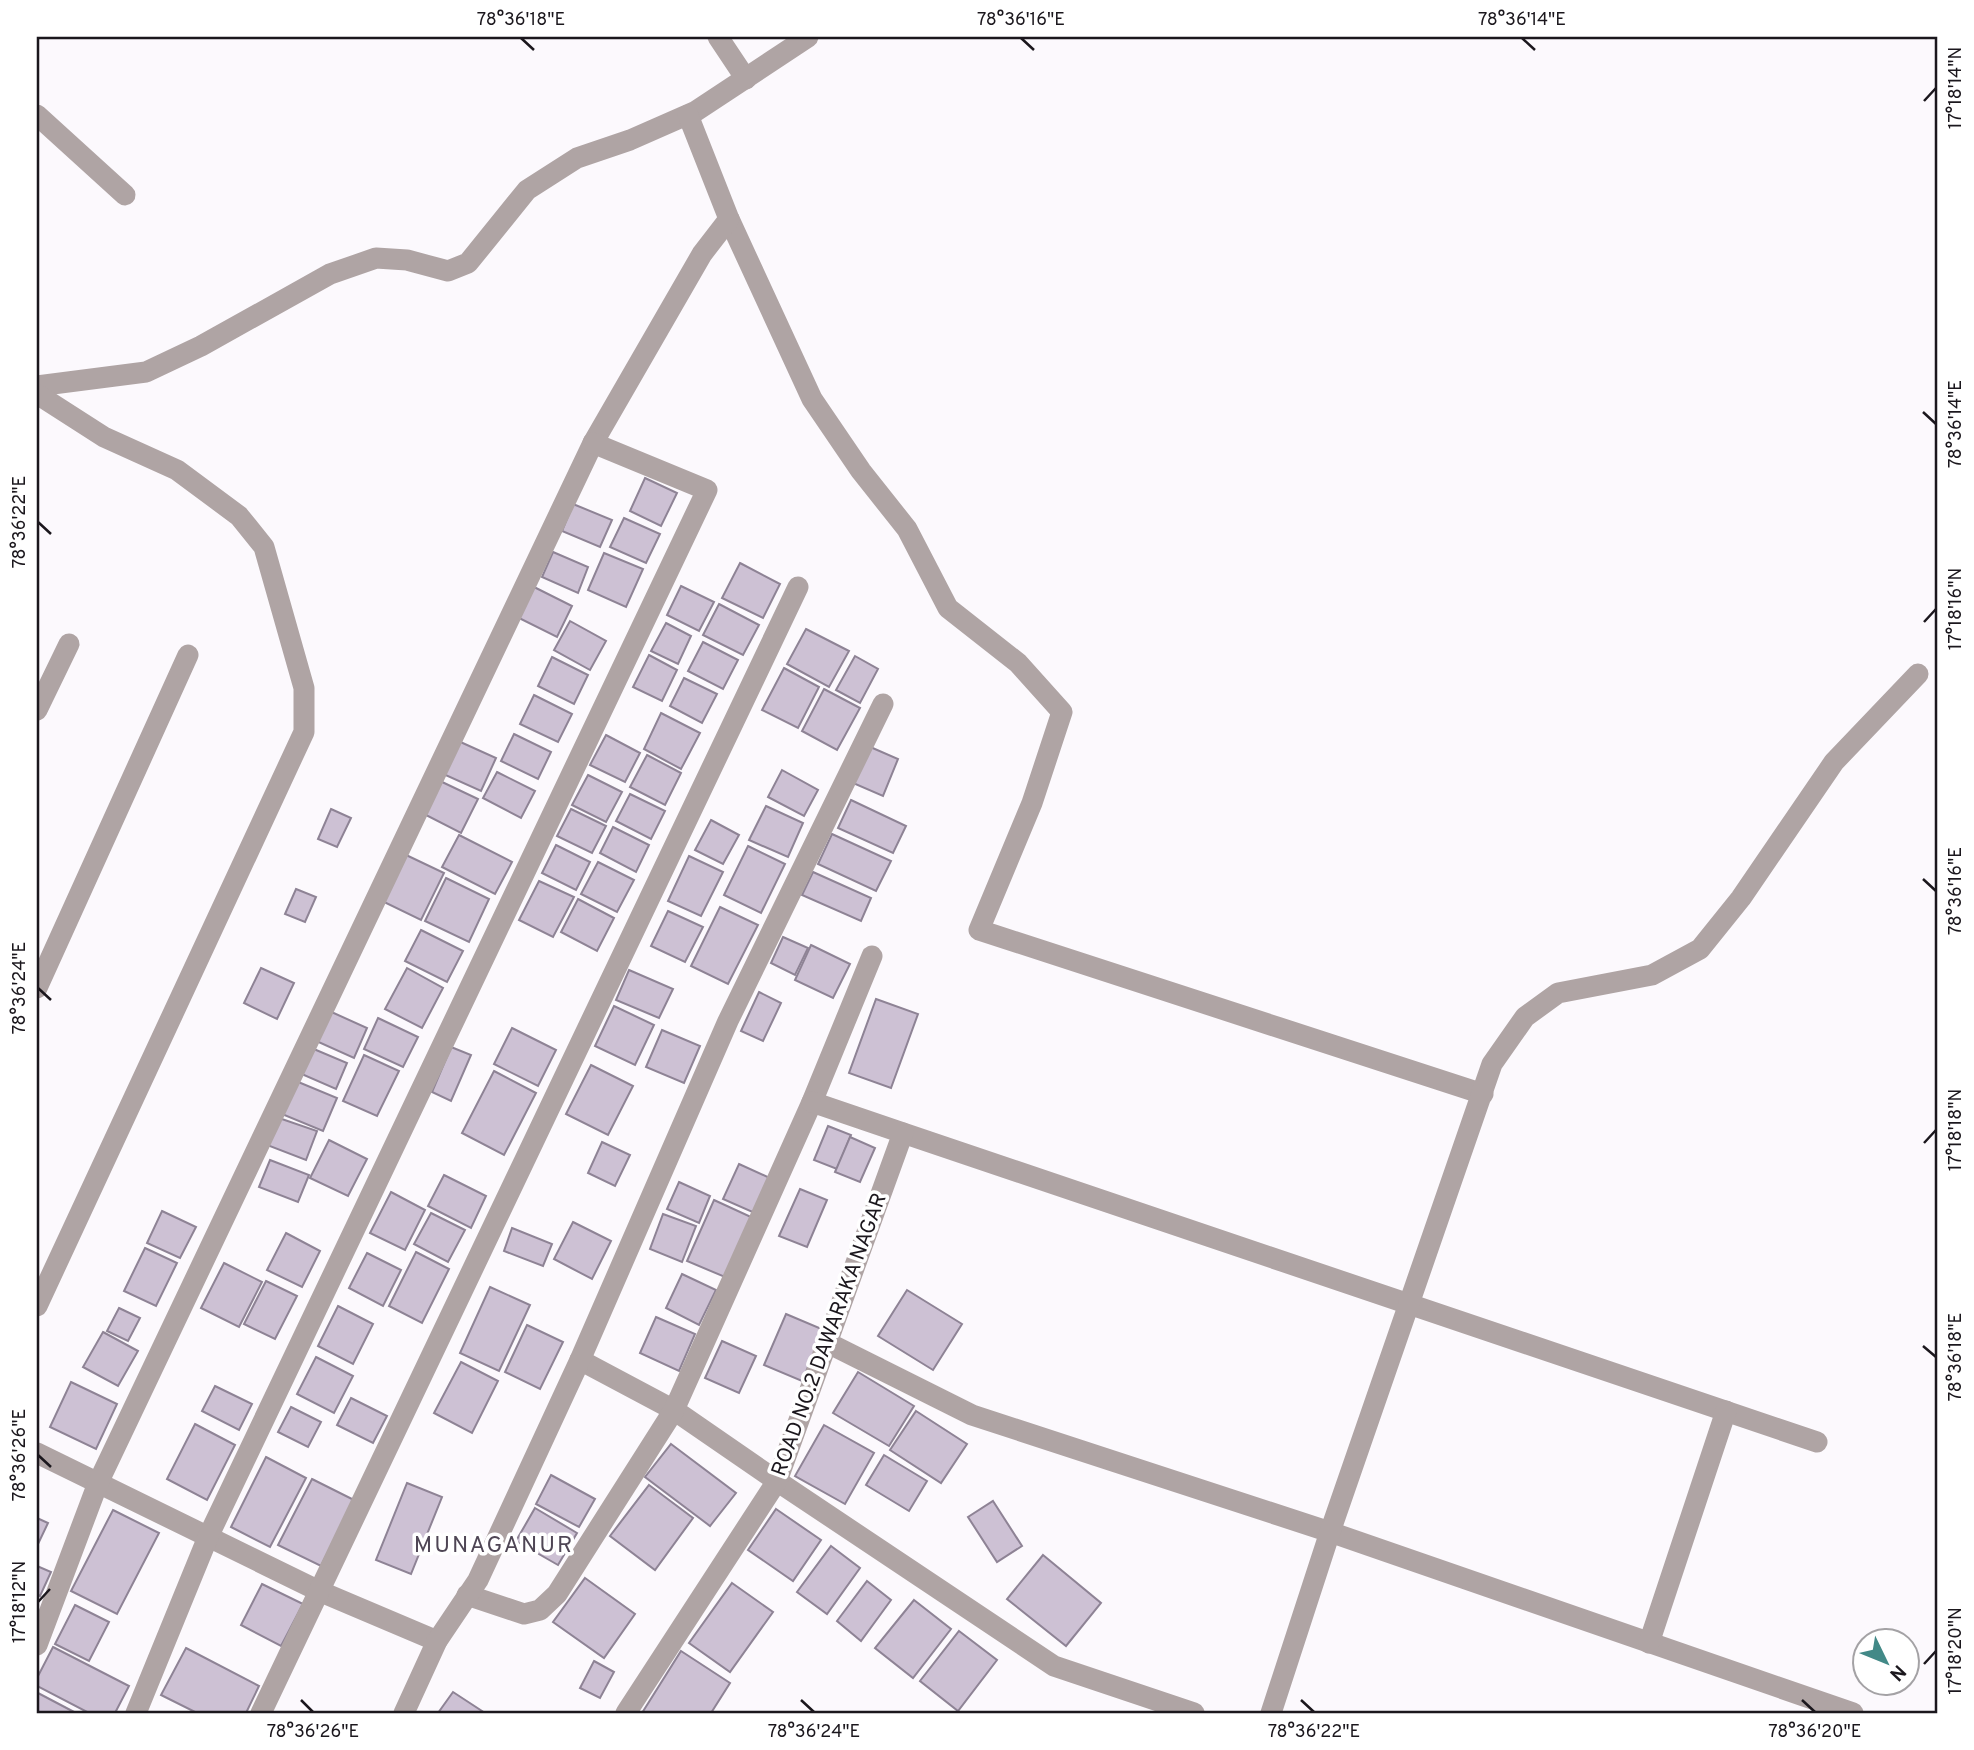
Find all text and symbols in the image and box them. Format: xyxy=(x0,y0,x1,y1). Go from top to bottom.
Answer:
text: 78°36'18"E xyxy=(477,9,565,32)
text: 78°36'16"E xyxy=(977,9,1065,32)
text: 78°36'14"E xyxy=(1478,9,1566,32)
text: 17°18'14"N xyxy=(1945,47,1968,129)
text: 78°36'14"E xyxy=(1945,380,1968,468)
text: 78°36'22"E xyxy=(9,476,32,568)
text: 17°18'16"N xyxy=(1945,568,1968,650)
text: 78°36'16"E xyxy=(1945,847,1968,935)
text: 78°36'24"E xyxy=(9,942,32,1034)
text: 17°18'18"N xyxy=(1945,1089,1968,1171)
street label: ROAD NO.2 DAWARAKA NAGAR xyxy=(766,1190,894,1480)
text: 78°36'18"E xyxy=(1945,1313,1968,1401)
text: 78°36'26"E xyxy=(9,1409,32,1501)
district label: MUNAGANUR xyxy=(414,1532,574,1561)
text: 17°18'12"N xyxy=(9,1561,32,1643)
text: 17°18'20"N xyxy=(1945,1607,1968,1695)
north arrow xyxy=(1852,1628,1922,1698)
text: N xyxy=(1884,1659,1910,1685)
text: 78°36'26"E xyxy=(267,1721,359,1744)
text: 78°36'24"E xyxy=(768,1721,860,1744)
text: 78°36'22"E xyxy=(1268,1721,1360,1744)
text: 78°36'20"E xyxy=(1768,1721,1862,1744)

